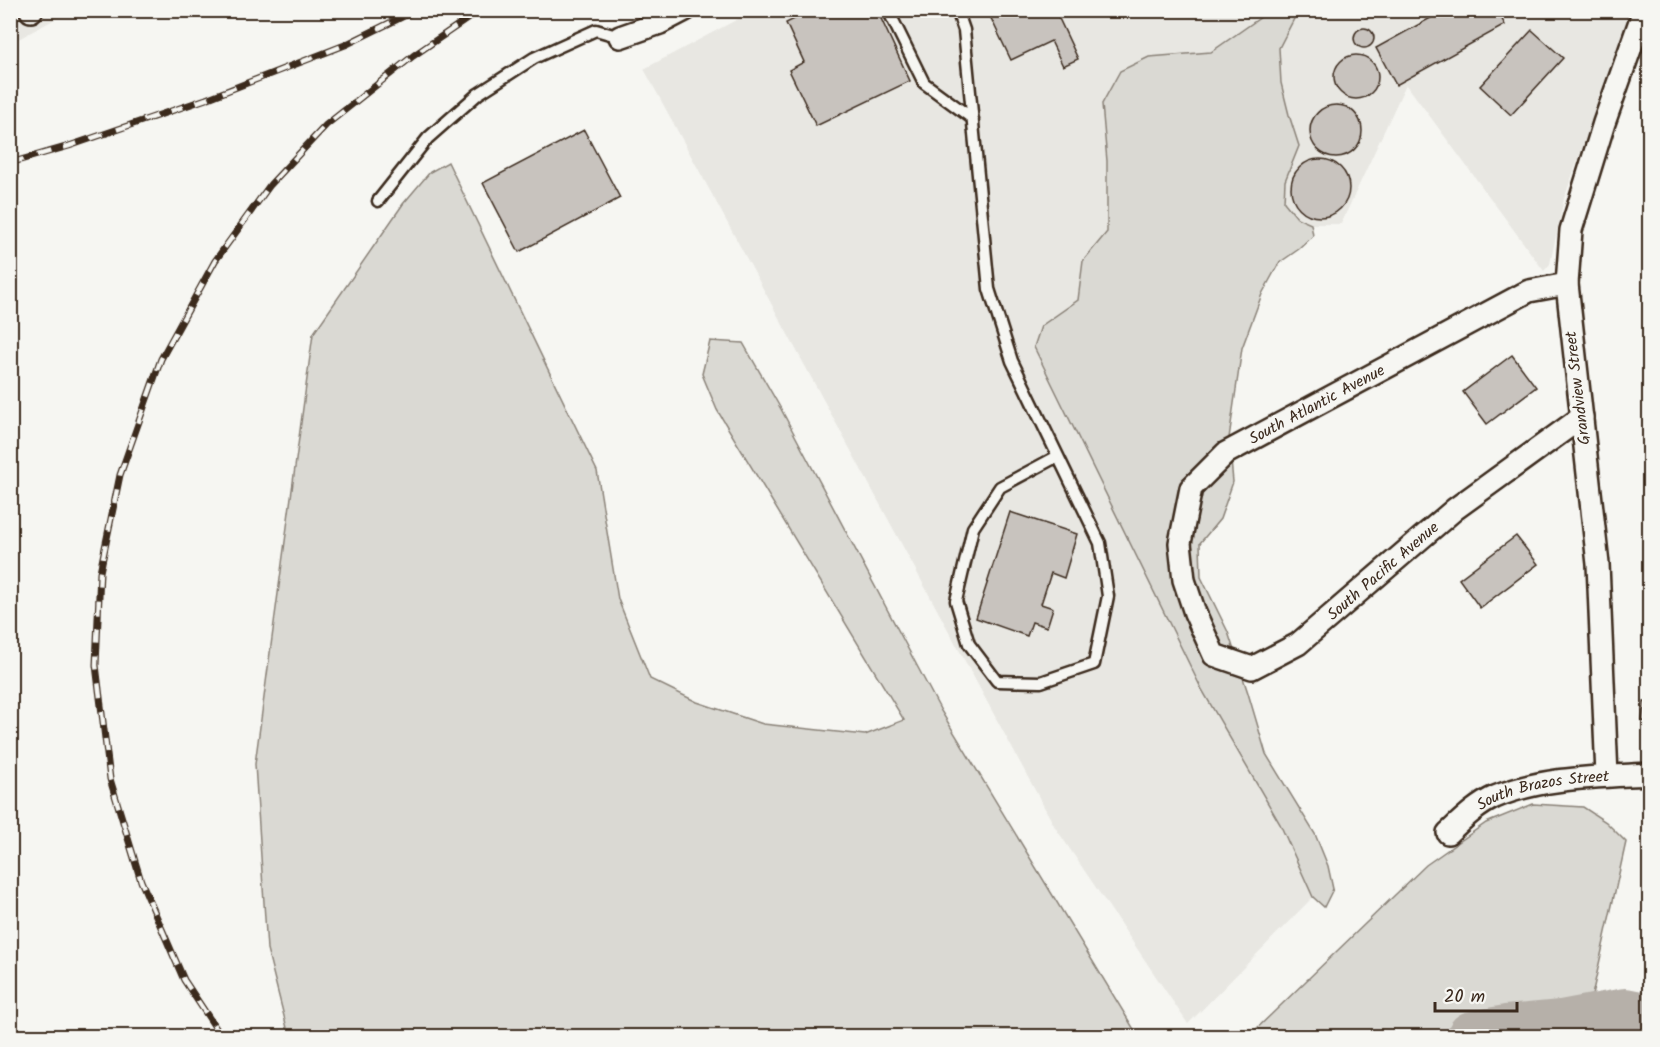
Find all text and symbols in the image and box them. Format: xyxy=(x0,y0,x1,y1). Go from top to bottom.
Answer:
street label: Grandview Street xyxy=(1559,329,1597,446)
street label: South Atlantic Avenue xyxy=(1244,358,1390,452)
street label: South Pacific Avenue xyxy=(1321,516,1445,626)
street label: South Brazos Street xyxy=(1471,764,1611,817)
scale bar xyxy=(1435,975,1518,1013)
text: 20 m xyxy=(1444,983,1485,1012)

